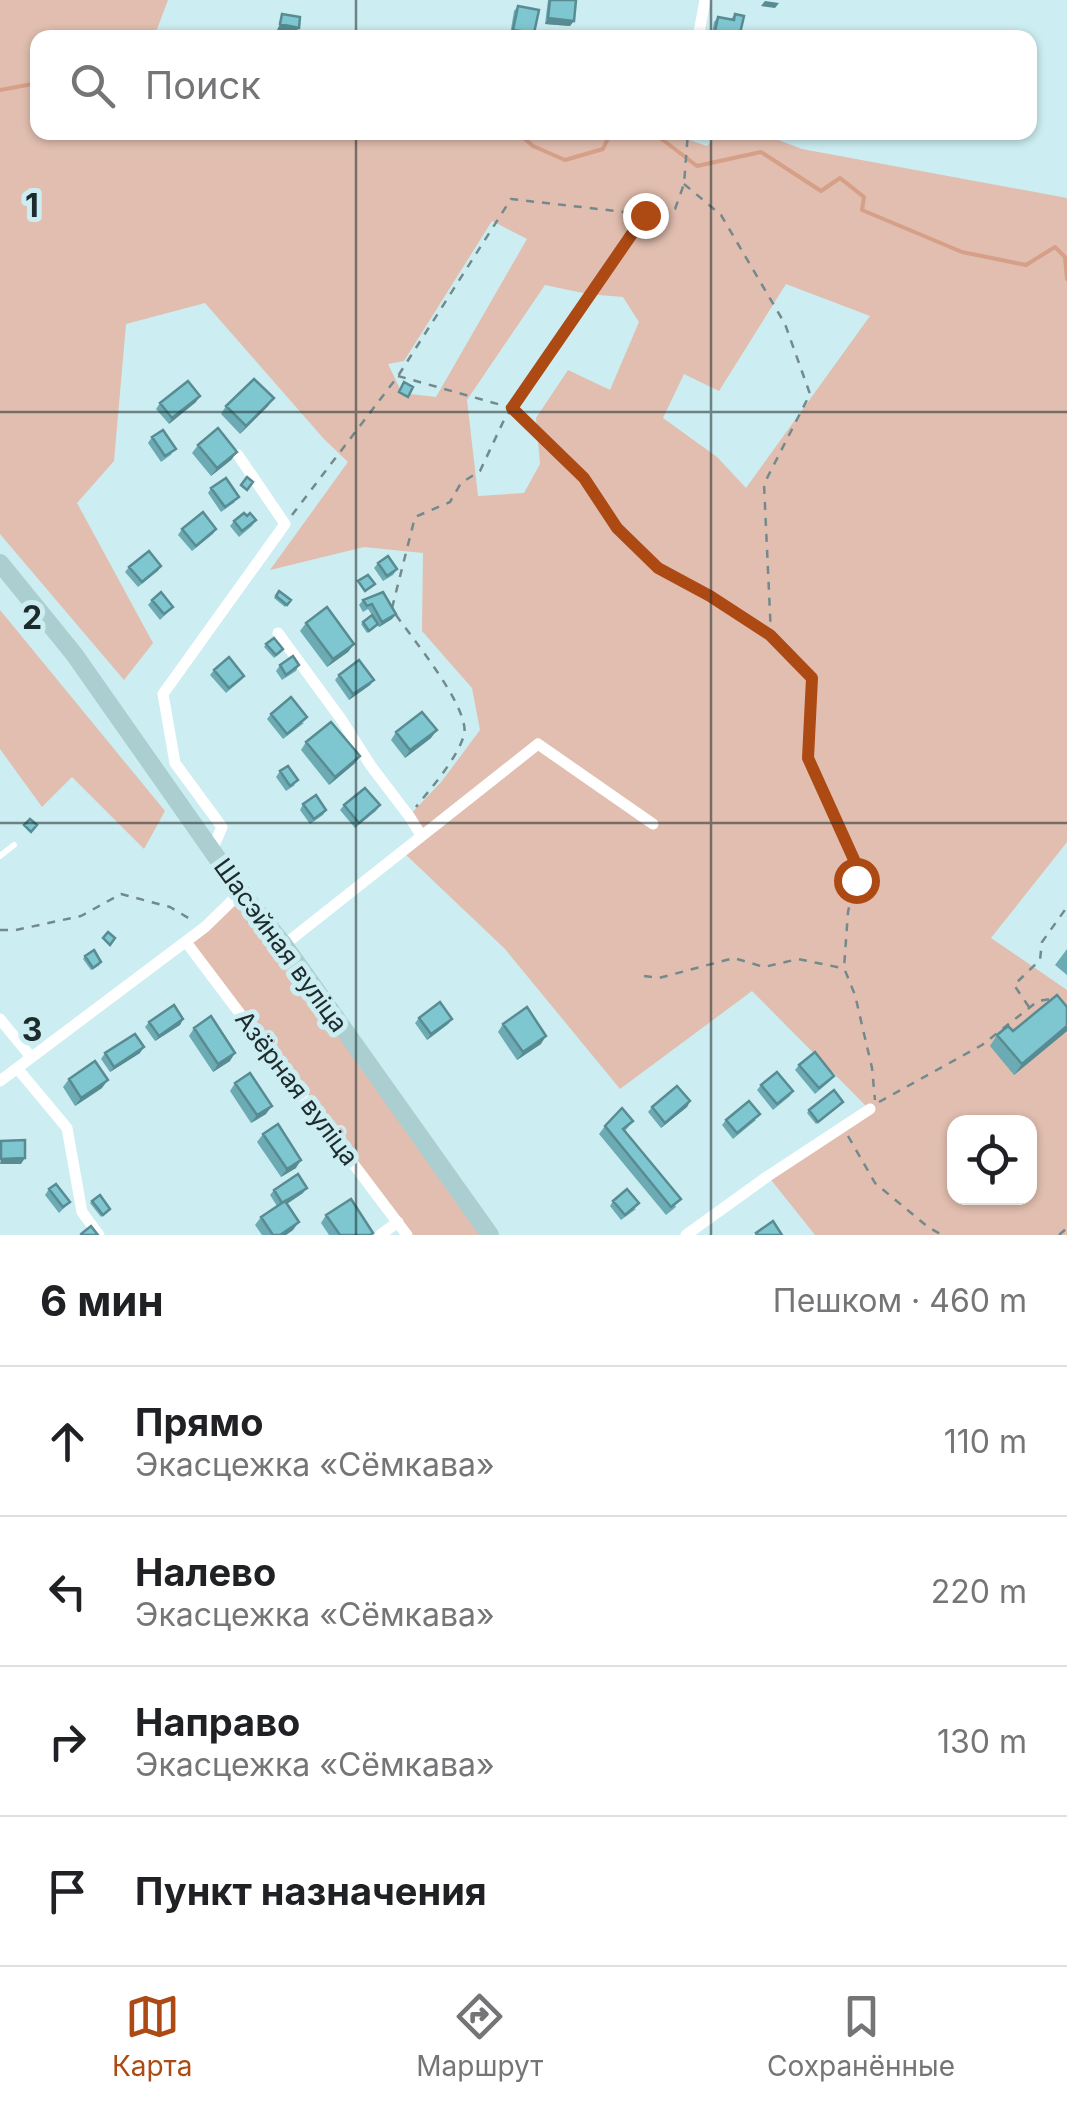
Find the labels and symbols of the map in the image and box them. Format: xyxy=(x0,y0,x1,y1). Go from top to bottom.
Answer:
text: 1 xyxy=(25,186,39,225)
route end xyxy=(623,193,669,239)
text: 2 xyxy=(22,598,42,637)
street label: Шасэйная вуліца xyxy=(208,852,354,1038)
route start xyxy=(834,858,880,904)
street label: Азёрная вуліца xyxy=(229,1005,365,1171)
text: 3 xyxy=(22,1010,42,1049)

